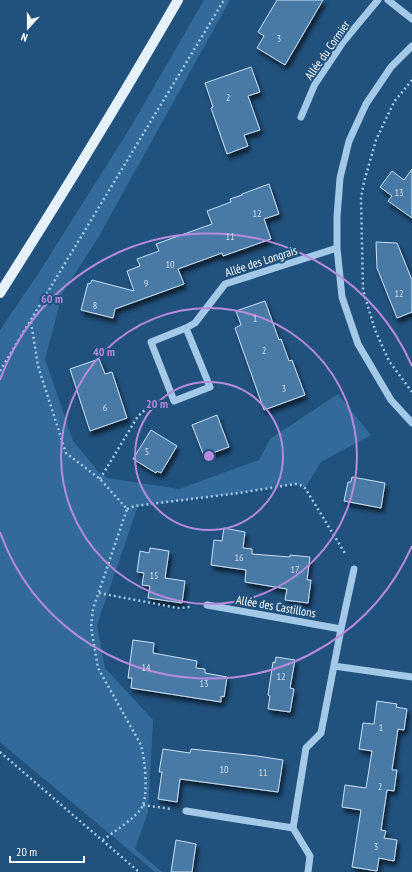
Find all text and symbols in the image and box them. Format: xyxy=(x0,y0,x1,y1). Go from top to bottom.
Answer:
north arrow xyxy=(8,8,48,48)
street label: Allée du Cormier xyxy=(301,17,353,83)
text: N xyxy=(19,30,30,45)
house number: 3 xyxy=(277,32,281,45)
house number: 2 xyxy=(226,91,230,104)
house number: 13 xyxy=(395,186,404,199)
house number: 12 xyxy=(253,207,262,220)
house number: 11 xyxy=(226,230,235,243)
street label: Allée des Longrais xyxy=(223,242,299,280)
house number: 10 xyxy=(166,258,175,271)
house number: 9 xyxy=(144,277,148,290)
house number: 12 xyxy=(395,287,404,300)
text: 60 m xyxy=(41,291,63,306)
house number: 8 xyxy=(93,299,97,312)
house number: 1 xyxy=(253,312,257,325)
text: 40 m xyxy=(93,344,115,359)
house number: 2 xyxy=(262,344,266,357)
house number: 3 xyxy=(282,382,286,395)
text: 20 m xyxy=(146,396,168,411)
house number: 6 xyxy=(103,401,108,414)
house number: 5 xyxy=(145,445,149,458)
centre of rings xyxy=(202,449,216,463)
house number: 16 xyxy=(235,551,244,564)
house number: 17 xyxy=(291,563,300,576)
house number: 15 xyxy=(150,569,159,582)
street label: Allée des Castillons xyxy=(235,592,317,620)
house number: 14 xyxy=(142,661,151,674)
house number: 12 xyxy=(277,670,286,683)
house number: 13 xyxy=(200,677,209,690)
house number: 1 xyxy=(379,721,383,734)
house number: 10 xyxy=(220,763,229,776)
house number: 11 xyxy=(259,766,268,779)
house number: 2 xyxy=(378,780,382,793)
scale bar xyxy=(10,838,84,864)
house number: 3 xyxy=(374,840,378,853)
text: 20 m xyxy=(16,844,37,859)

